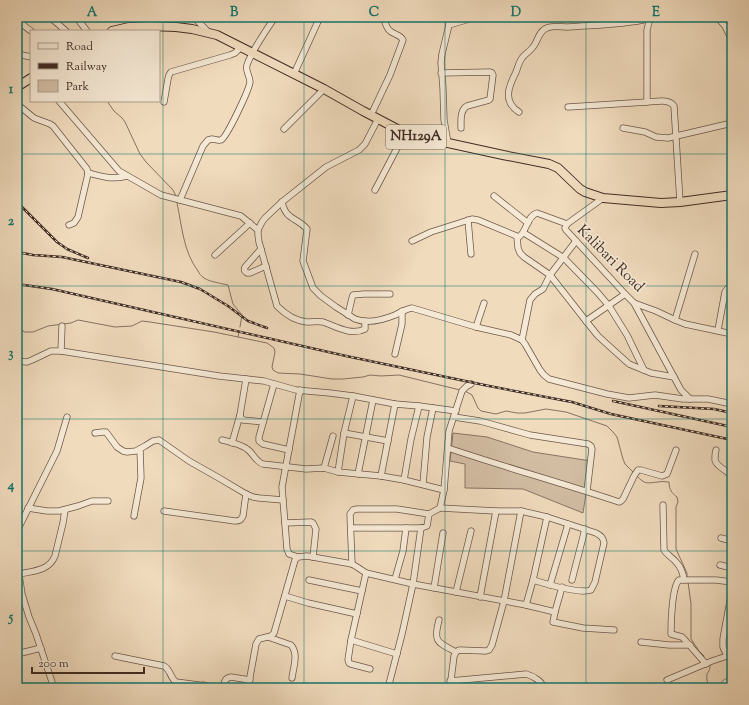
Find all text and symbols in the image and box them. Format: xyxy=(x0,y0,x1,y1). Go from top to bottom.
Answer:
text: A xyxy=(87,4,98,22)
text: B xyxy=(230,4,239,22)
text: C xyxy=(369,4,379,22)
text: D xyxy=(511,4,521,22)
text: E xyxy=(652,4,660,22)
legend xyxy=(30,30,160,102)
text: Road xyxy=(66,38,93,56)
text: Railway xyxy=(66,58,107,76)
text: Park xyxy=(66,78,89,96)
text: 1 xyxy=(9,81,14,99)
road number: NH129A xyxy=(386,125,446,149)
text: 2 xyxy=(8,213,15,231)
street label: Kalibari Road xyxy=(572,221,649,298)
text: 3 xyxy=(8,345,14,363)
text: 4 xyxy=(7,477,15,495)
text: 5 xyxy=(8,609,14,627)
scale bar xyxy=(32,649,144,675)
text: 200 m xyxy=(38,655,69,673)

